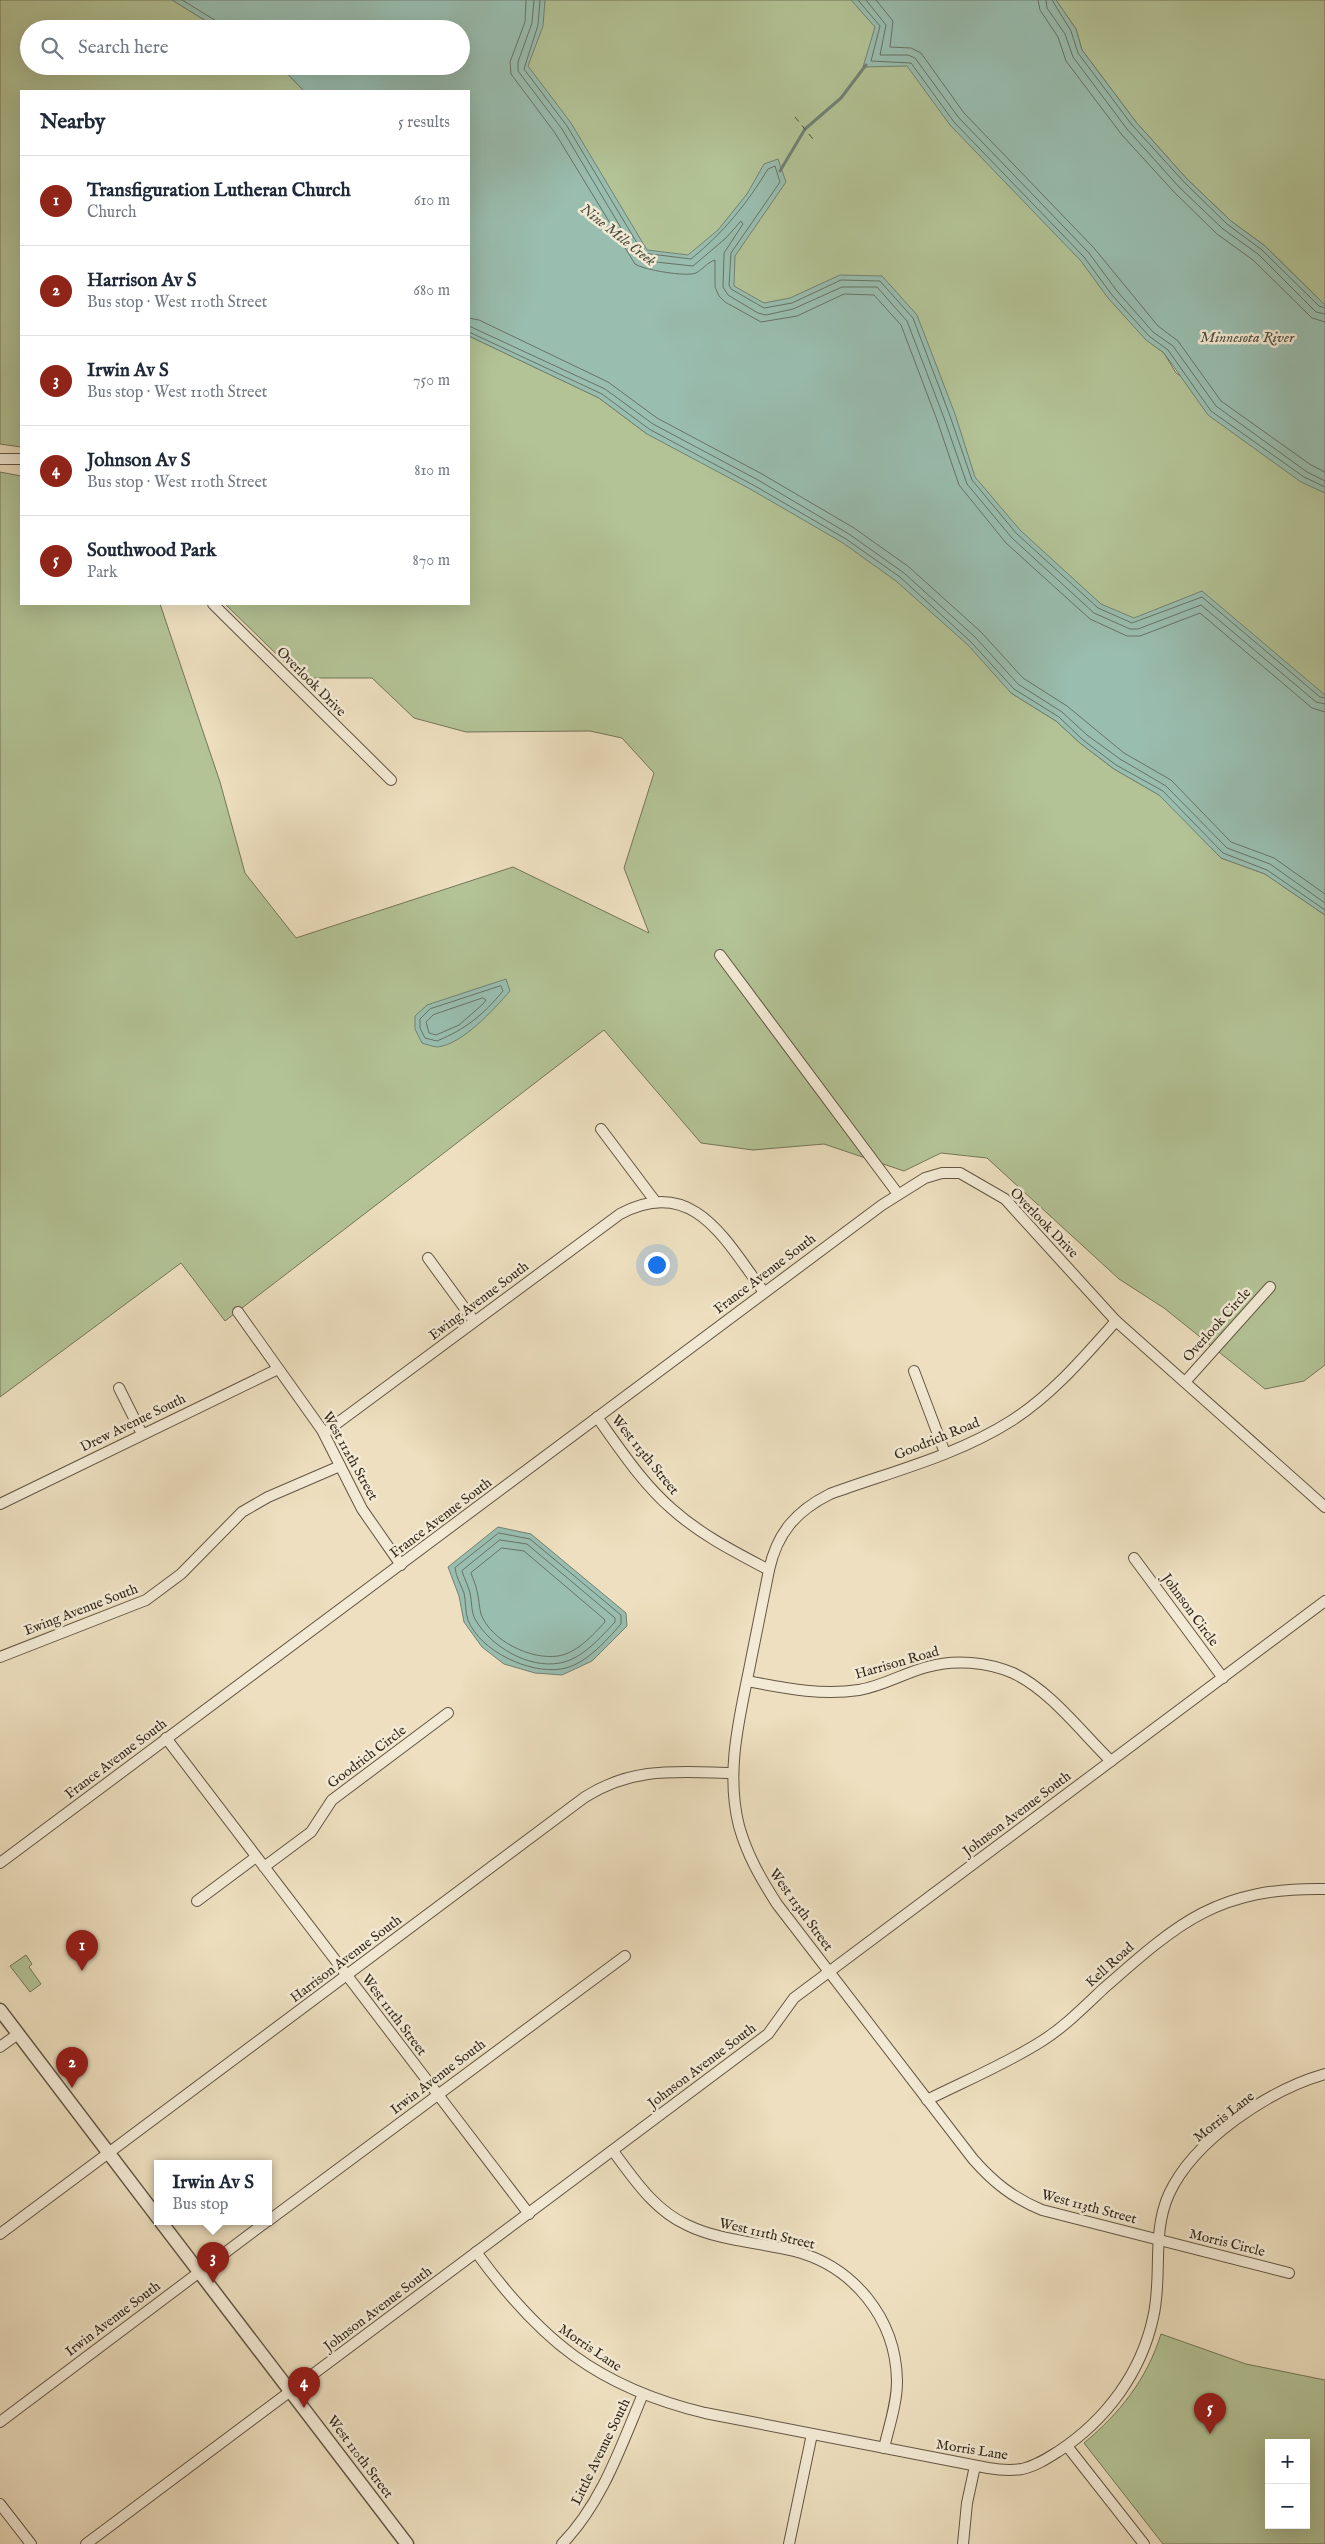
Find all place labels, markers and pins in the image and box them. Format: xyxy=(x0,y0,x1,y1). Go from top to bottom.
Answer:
pin: 1 xyxy=(66,1930,98,1971)
pin: 2 xyxy=(56,2047,88,2088)
pin: 3 xyxy=(197,2242,229,2283)
pin: 4 xyxy=(288,2367,320,2408)
pin: 5 xyxy=(1194,2393,1226,2434)

